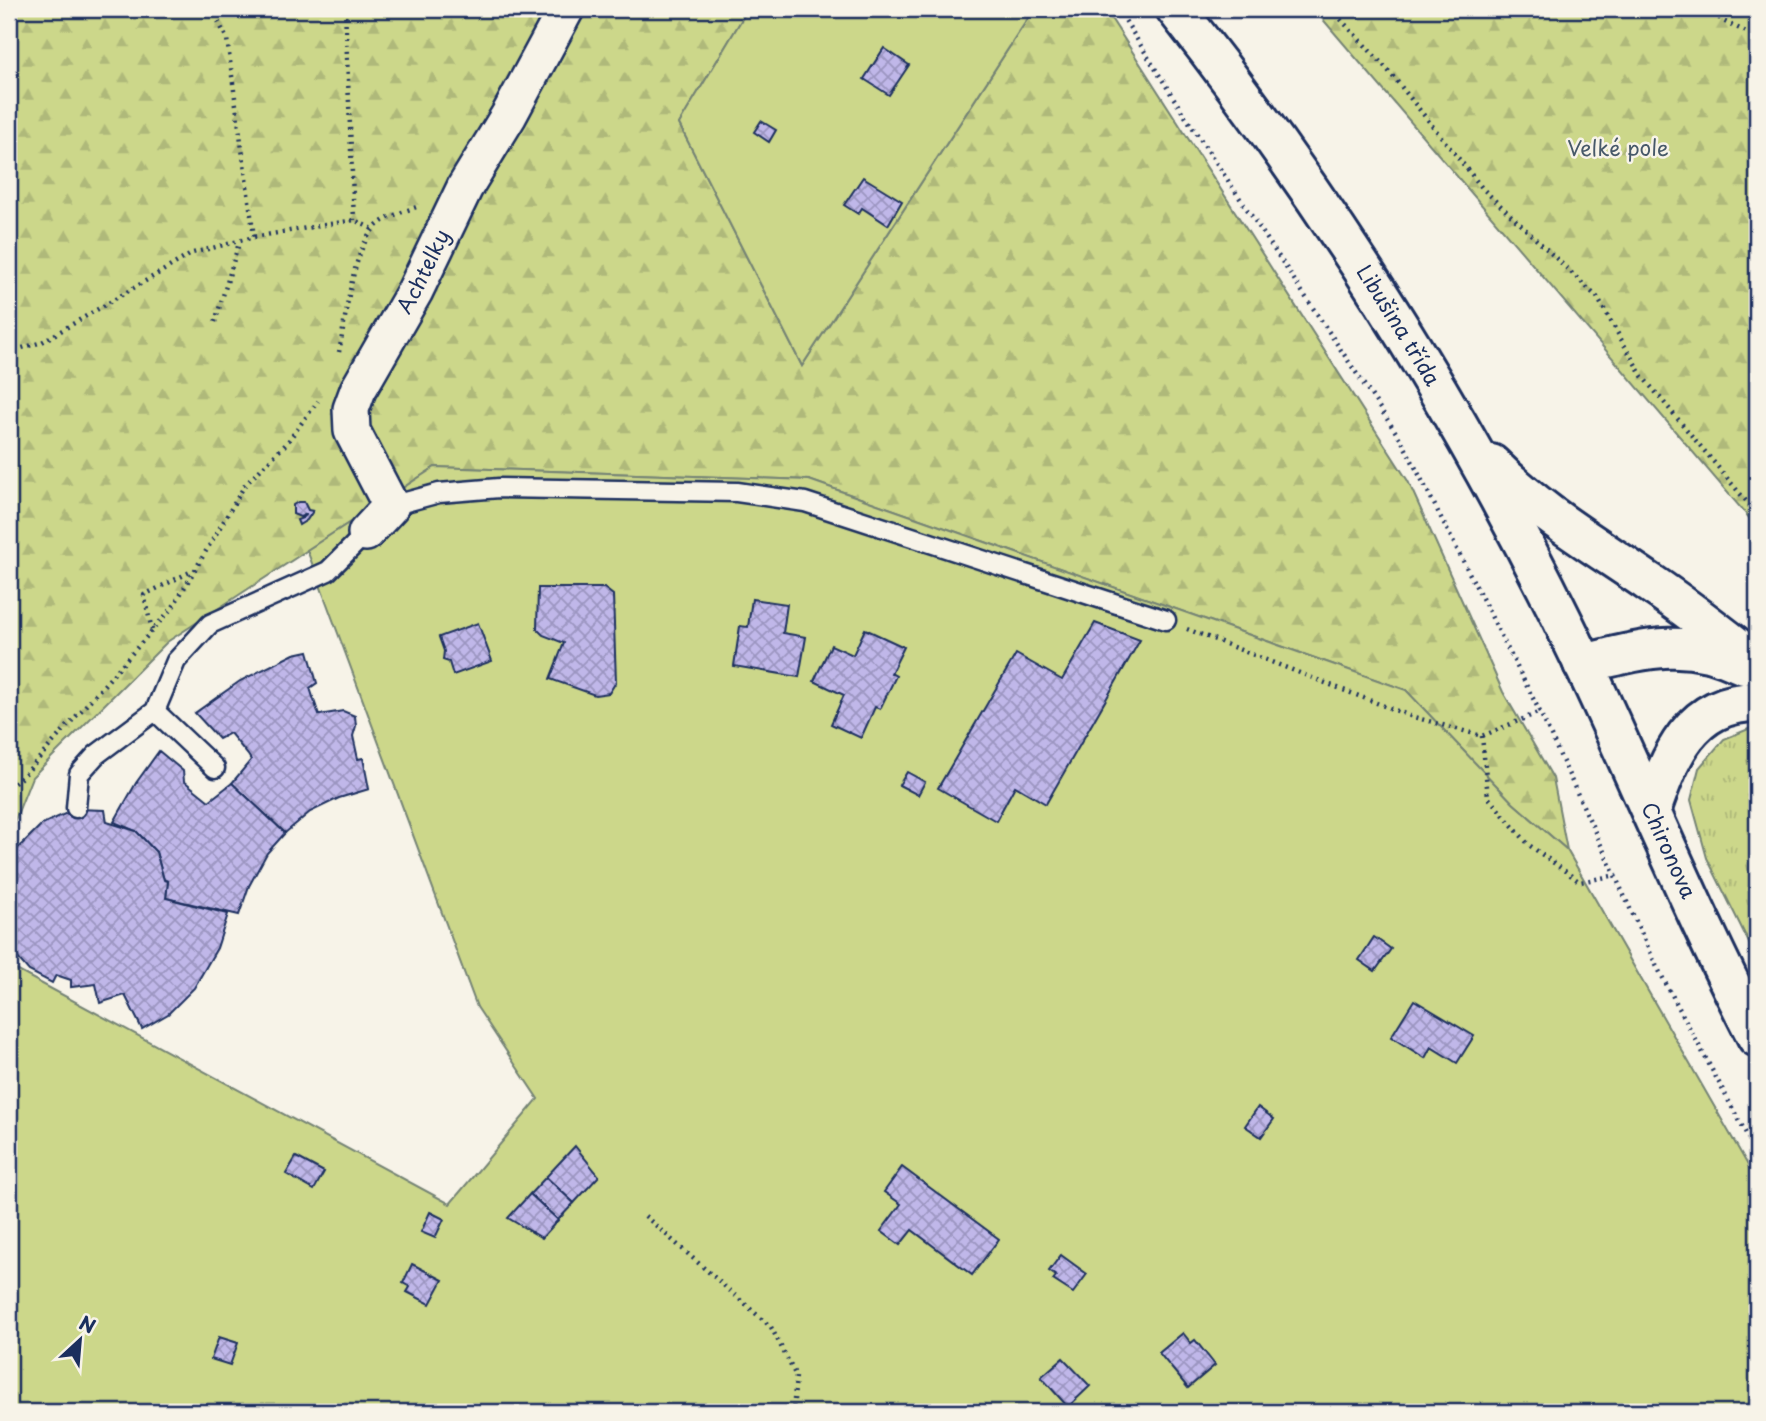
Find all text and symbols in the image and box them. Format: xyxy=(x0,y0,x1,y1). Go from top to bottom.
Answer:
park label: Velké pole xyxy=(1567,131,1669,163)
street label: Achtelky xyxy=(387,223,456,319)
street label: Libušina třída xyxy=(1350,258,1450,392)
street label: Chironova xyxy=(1634,796,1706,903)
north arrow xyxy=(46,1306,116,1376)
text: N xyxy=(75,1308,101,1340)

